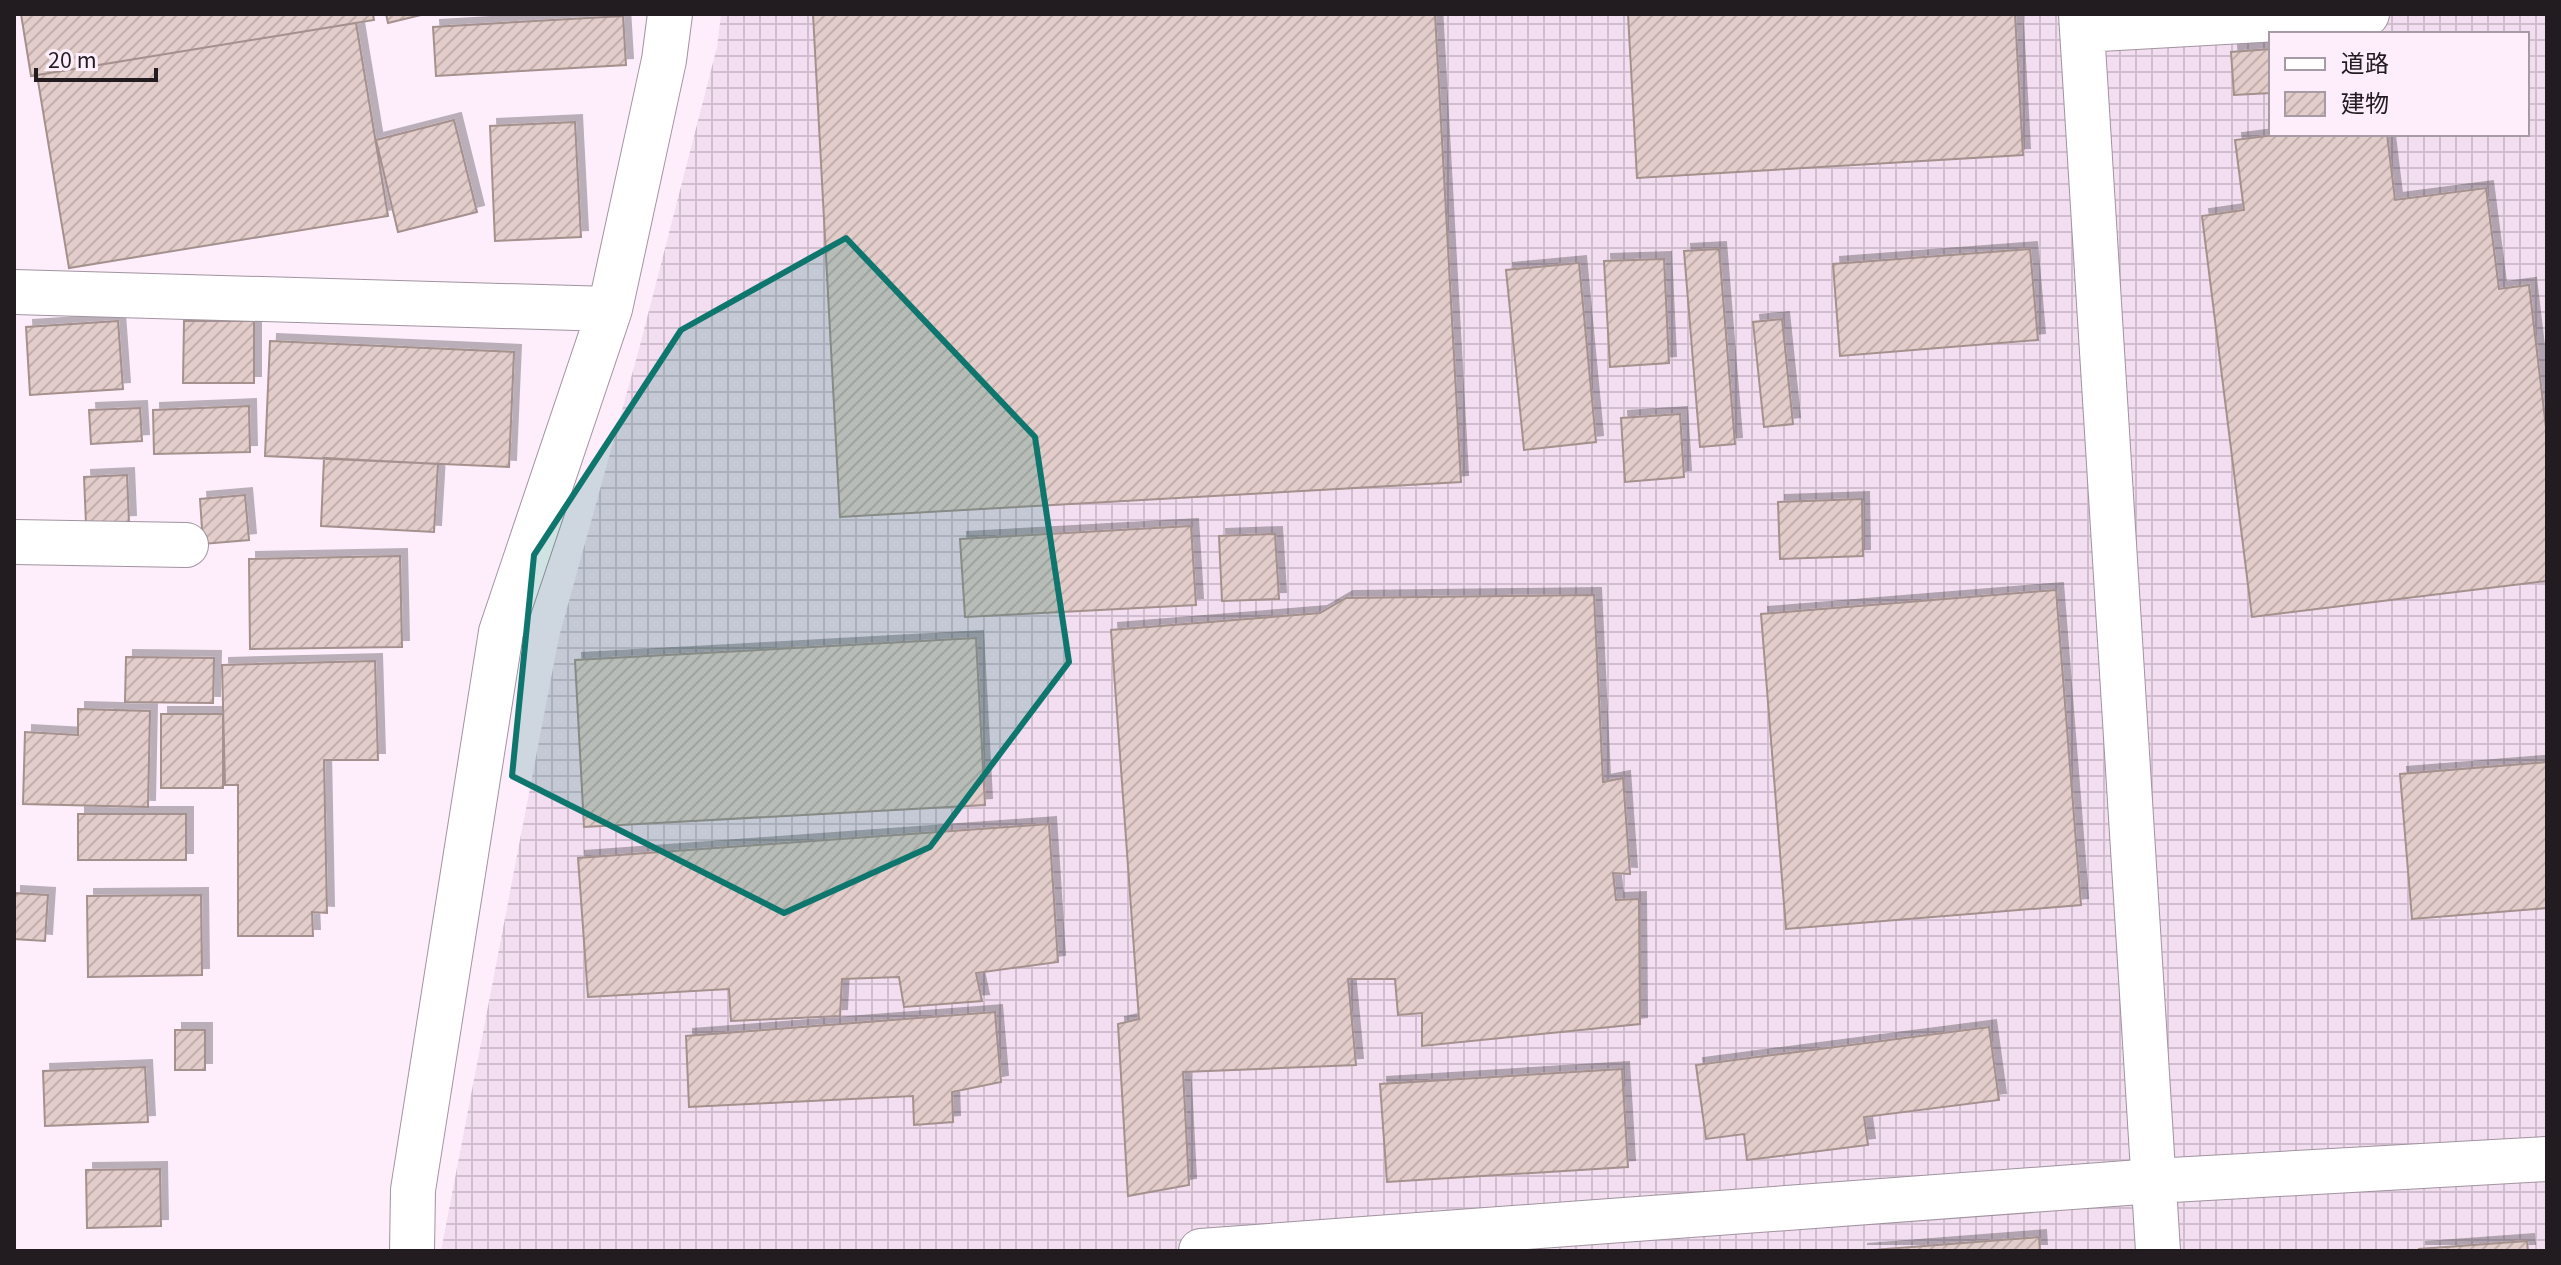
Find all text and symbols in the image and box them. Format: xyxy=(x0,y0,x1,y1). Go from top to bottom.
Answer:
scale bar xyxy=(36,32,156,82)
legend xyxy=(2269,32,2529,136)
text: 20 m xyxy=(48,43,97,78)
text: 道路 xyxy=(2341,47,2389,82)
text: 建物 xyxy=(2341,87,2389,122)

